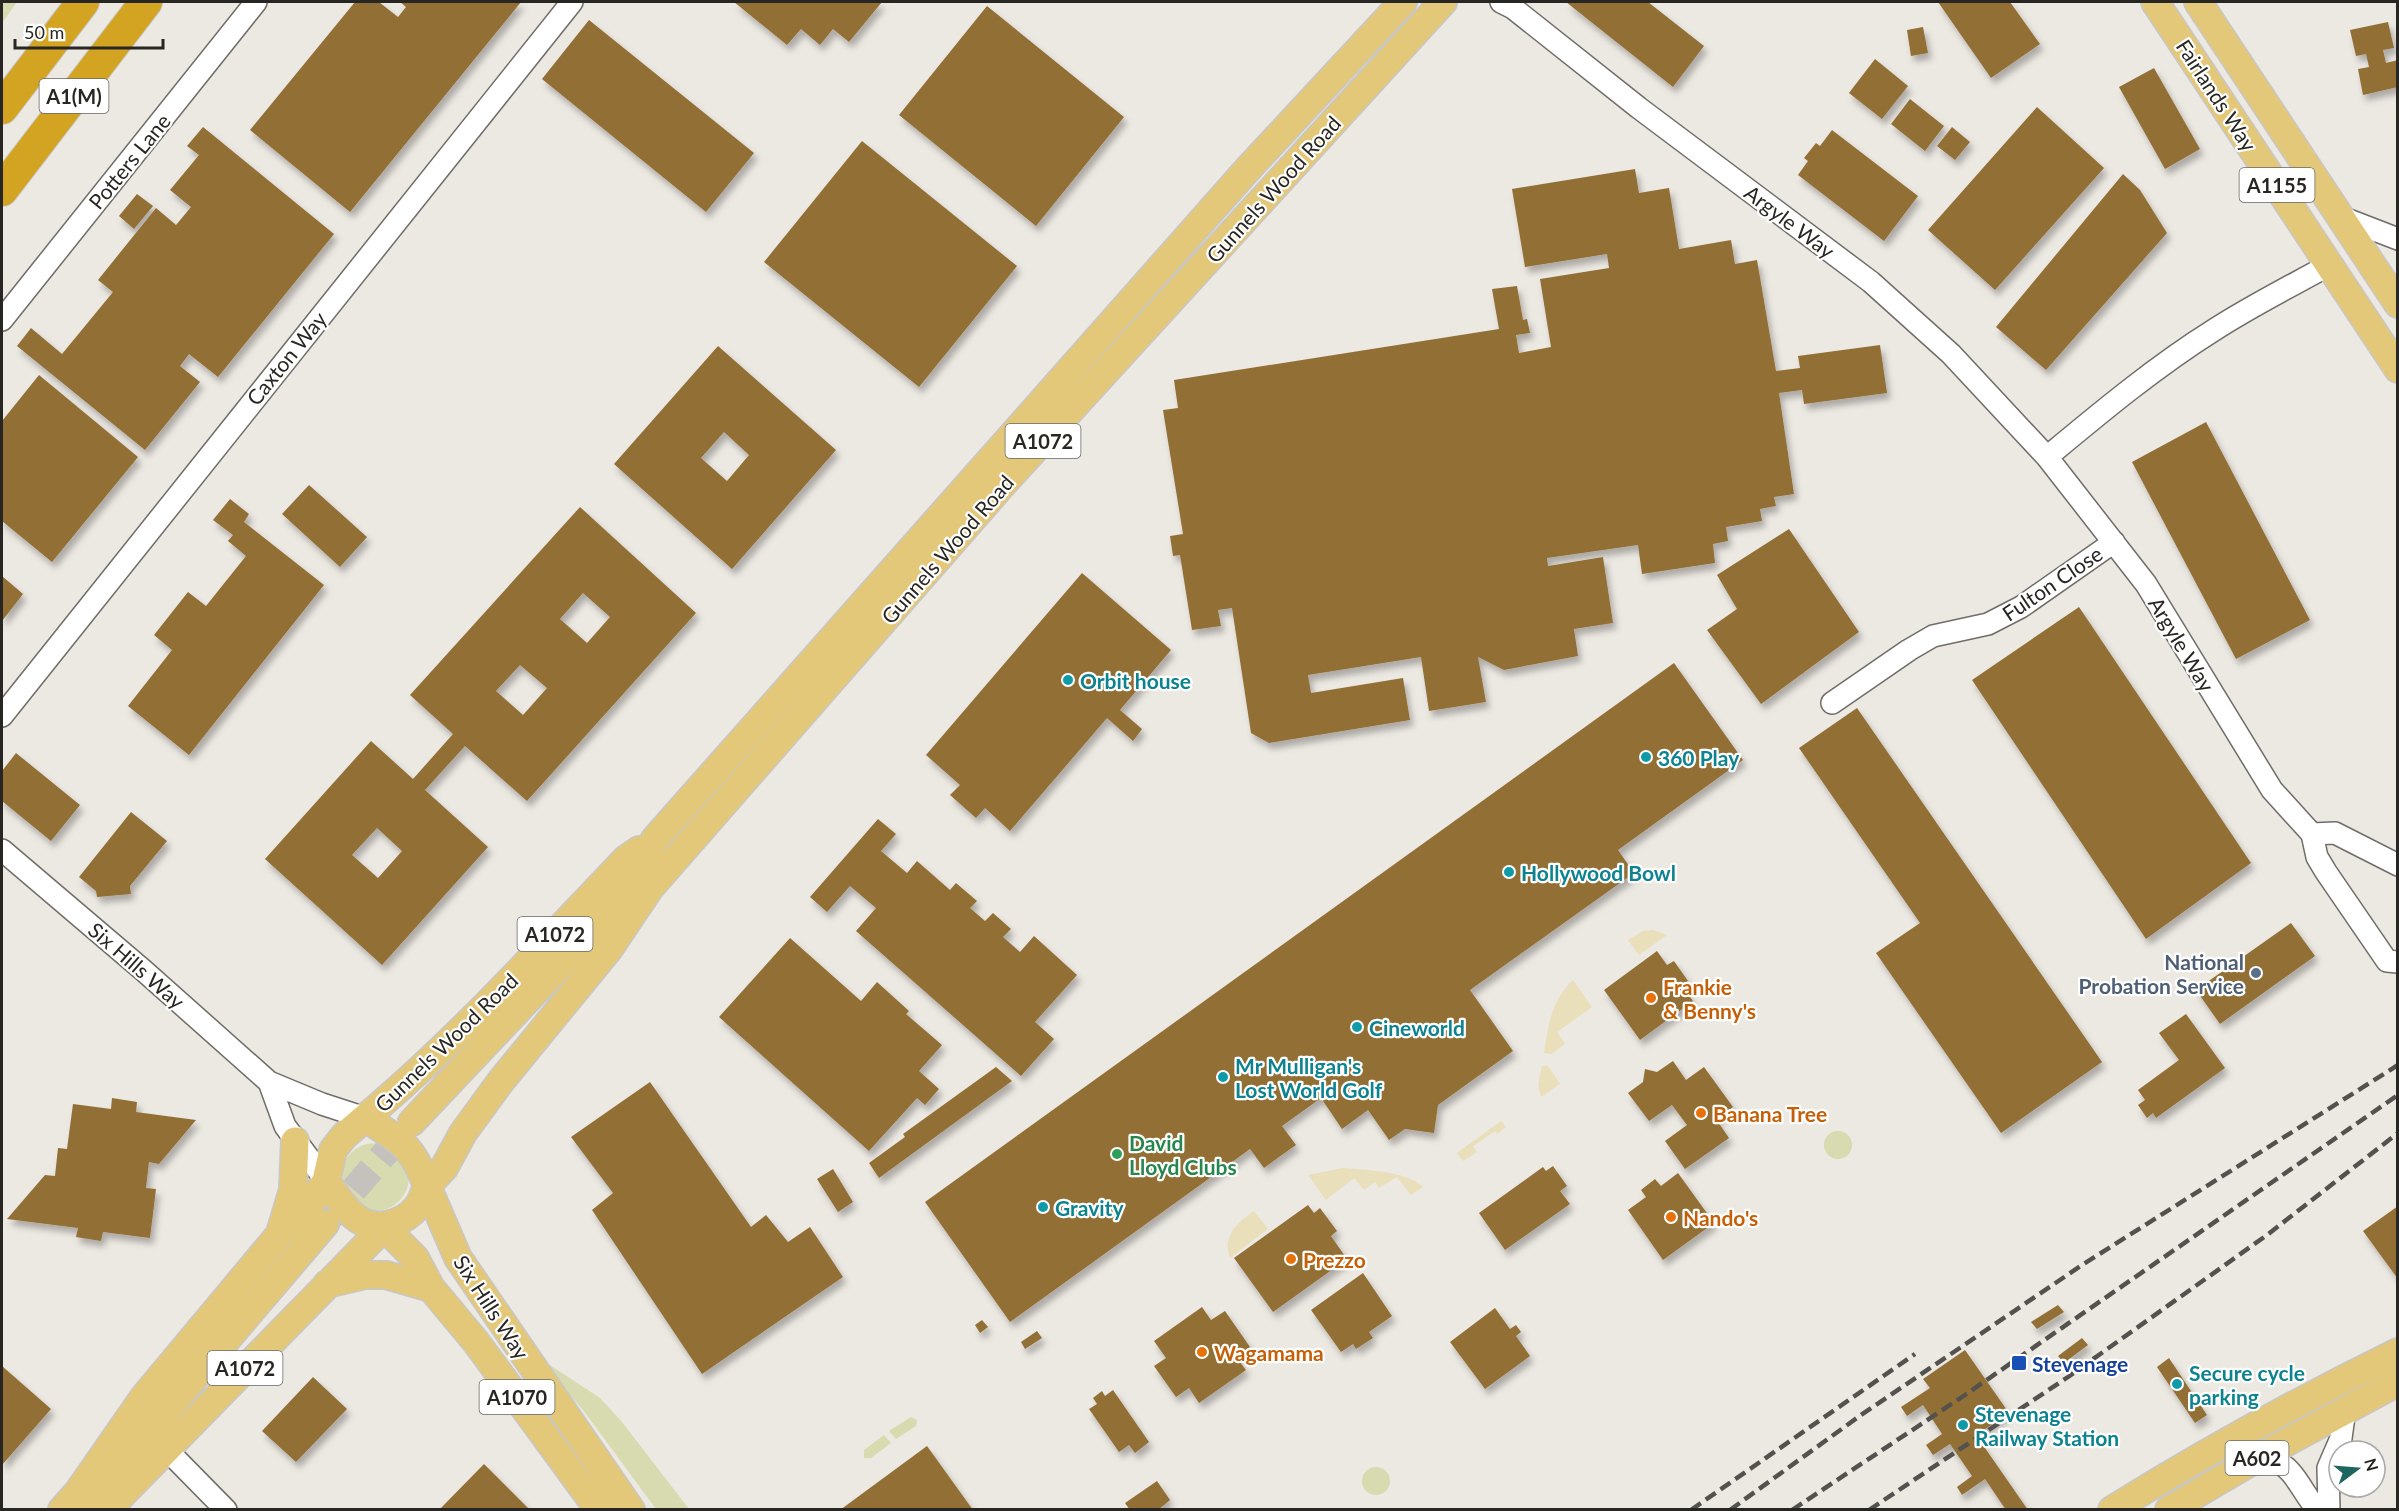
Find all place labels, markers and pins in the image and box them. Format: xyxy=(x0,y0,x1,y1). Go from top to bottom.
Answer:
place label: Orbit house xyxy=(1080,668,1191,693)
marker: Orbit house xyxy=(1061,673,1075,687)
place label: 360 Play xyxy=(1658,745,1740,770)
marker: 360 Play xyxy=(1639,750,1653,764)
place label: Hollywood Bowl xyxy=(1521,860,1676,885)
marker: Hollywood Bowl xyxy=(1502,865,1516,879)
place label: National Probation Service xyxy=(2079,949,2244,998)
marker: National Probation Service xyxy=(2249,966,2263,980)
place label: Frankie & Benny's xyxy=(1663,974,1756,1023)
marker: Frankie & Benny's xyxy=(1644,991,1658,1005)
place label: Cineworld xyxy=(1369,1015,1465,1040)
marker: Cineworld xyxy=(1350,1020,1364,1034)
place label: Mr Mulligan's Lost World Golf xyxy=(1235,1053,1383,1102)
marker: Mr Mulligan's Lost World Golf xyxy=(1216,1070,1230,1084)
place label: Banana Tree xyxy=(1713,1101,1827,1126)
marker: Banana Tree xyxy=(1694,1106,1708,1120)
place label: David Lloyd Clubs xyxy=(1129,1130,1237,1179)
marker: David Lloyd Clubs xyxy=(1110,1147,1124,1161)
place label: Gravity xyxy=(1055,1195,1124,1220)
marker: Gravity xyxy=(1036,1200,1050,1214)
place label: Nando's xyxy=(1683,1205,1758,1230)
marker: Nando's xyxy=(1664,1210,1678,1224)
place label: Prezzo xyxy=(1303,1247,1366,1272)
marker: Prezzo xyxy=(1284,1252,1298,1266)
place label: Wagamama xyxy=(1214,1340,1324,1365)
marker: Wagamama xyxy=(1195,1345,1209,1359)
place label: Stevenage xyxy=(2032,1351,2128,1376)
marker: Stevenage xyxy=(2010,1354,2028,1372)
place label: Secure cycle parking xyxy=(2189,1360,2305,1409)
marker: Secure cycle parking xyxy=(2170,1377,2184,1391)
place label: Stevenage Railway Station xyxy=(1975,1401,2119,1450)
marker: Stevenage Railway Station xyxy=(1956,1418,1970,1432)

